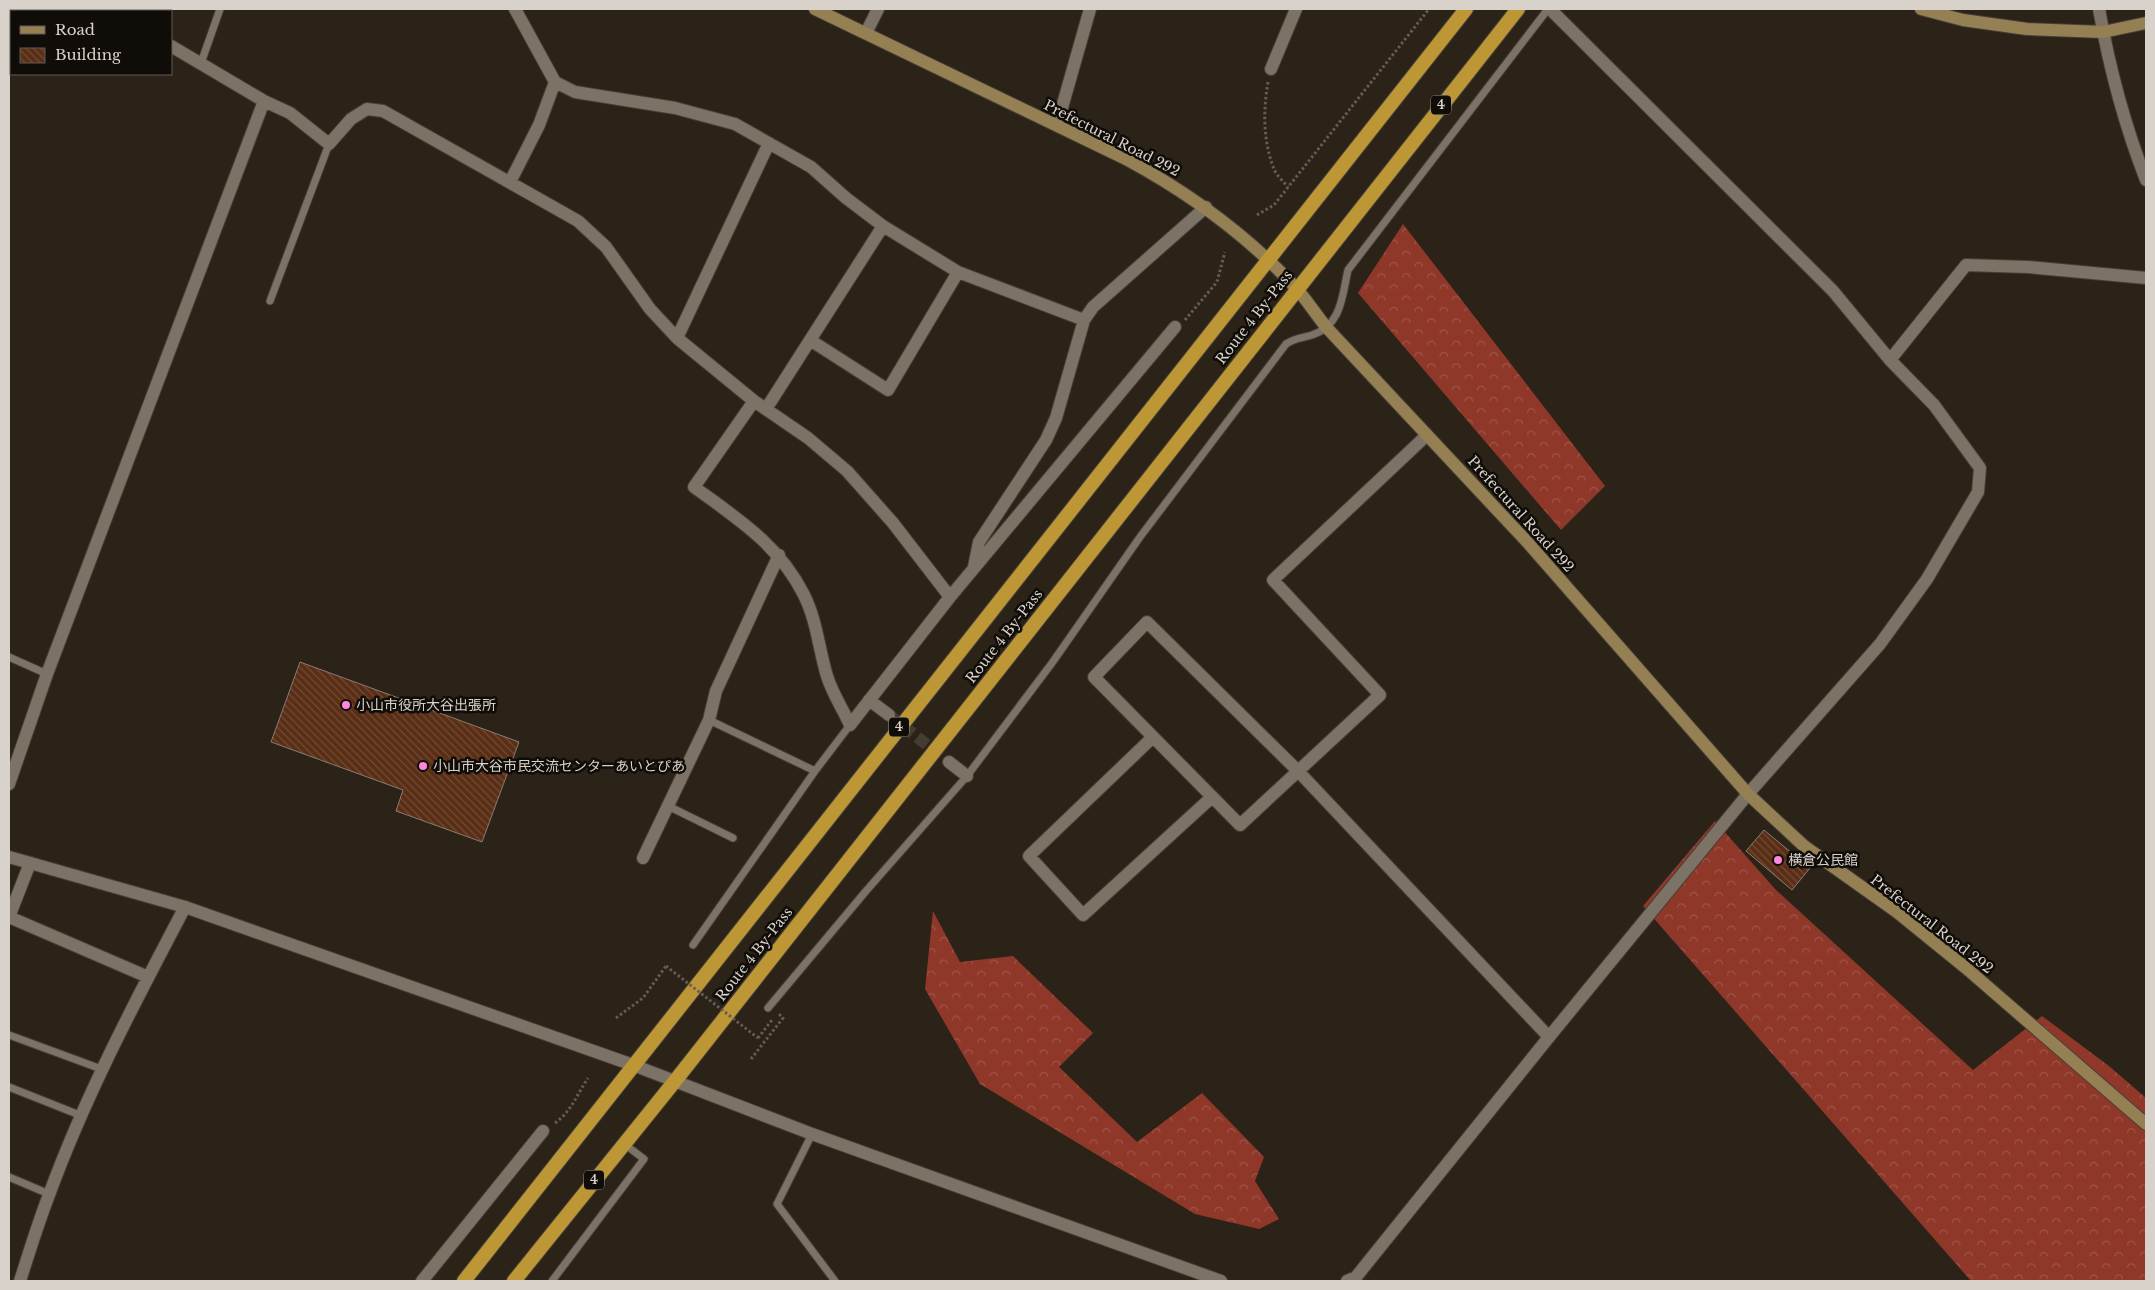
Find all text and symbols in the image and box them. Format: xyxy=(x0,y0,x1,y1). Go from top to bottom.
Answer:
legend xyxy=(10,10,172,75)
text: Road xyxy=(55,20,95,39)
text: Building xyxy=(55,45,122,64)
street label: Prefectural Road 292 xyxy=(1041,96,1183,180)
road number: 4 xyxy=(1431,96,1451,114)
street label: Route 4 By-Pass xyxy=(1212,266,1296,368)
street label: Prefectural Road 292 xyxy=(1464,452,1578,576)
street label: Route 4 By-Pass xyxy=(962,585,1046,687)
place label: 小山市役所大谷出張所 xyxy=(356,696,496,714)
marker: 小山市役所大谷出張所 xyxy=(340,699,352,711)
road number: 4 xyxy=(889,718,909,736)
place label: 小山市大谷市民交流センターあいとぴあ xyxy=(433,757,685,775)
marker: 小山市大谷市民交流センターあいとぴあ xyxy=(417,760,429,772)
place label: 横倉公民館 xyxy=(1788,851,1858,869)
marker: 横倉公民館 xyxy=(1772,854,1784,866)
street label: Prefectural Road 292 xyxy=(1867,871,1997,977)
street label: Route 4 By-Pass xyxy=(712,903,796,1005)
road number: 4 xyxy=(584,1170,604,1190)

